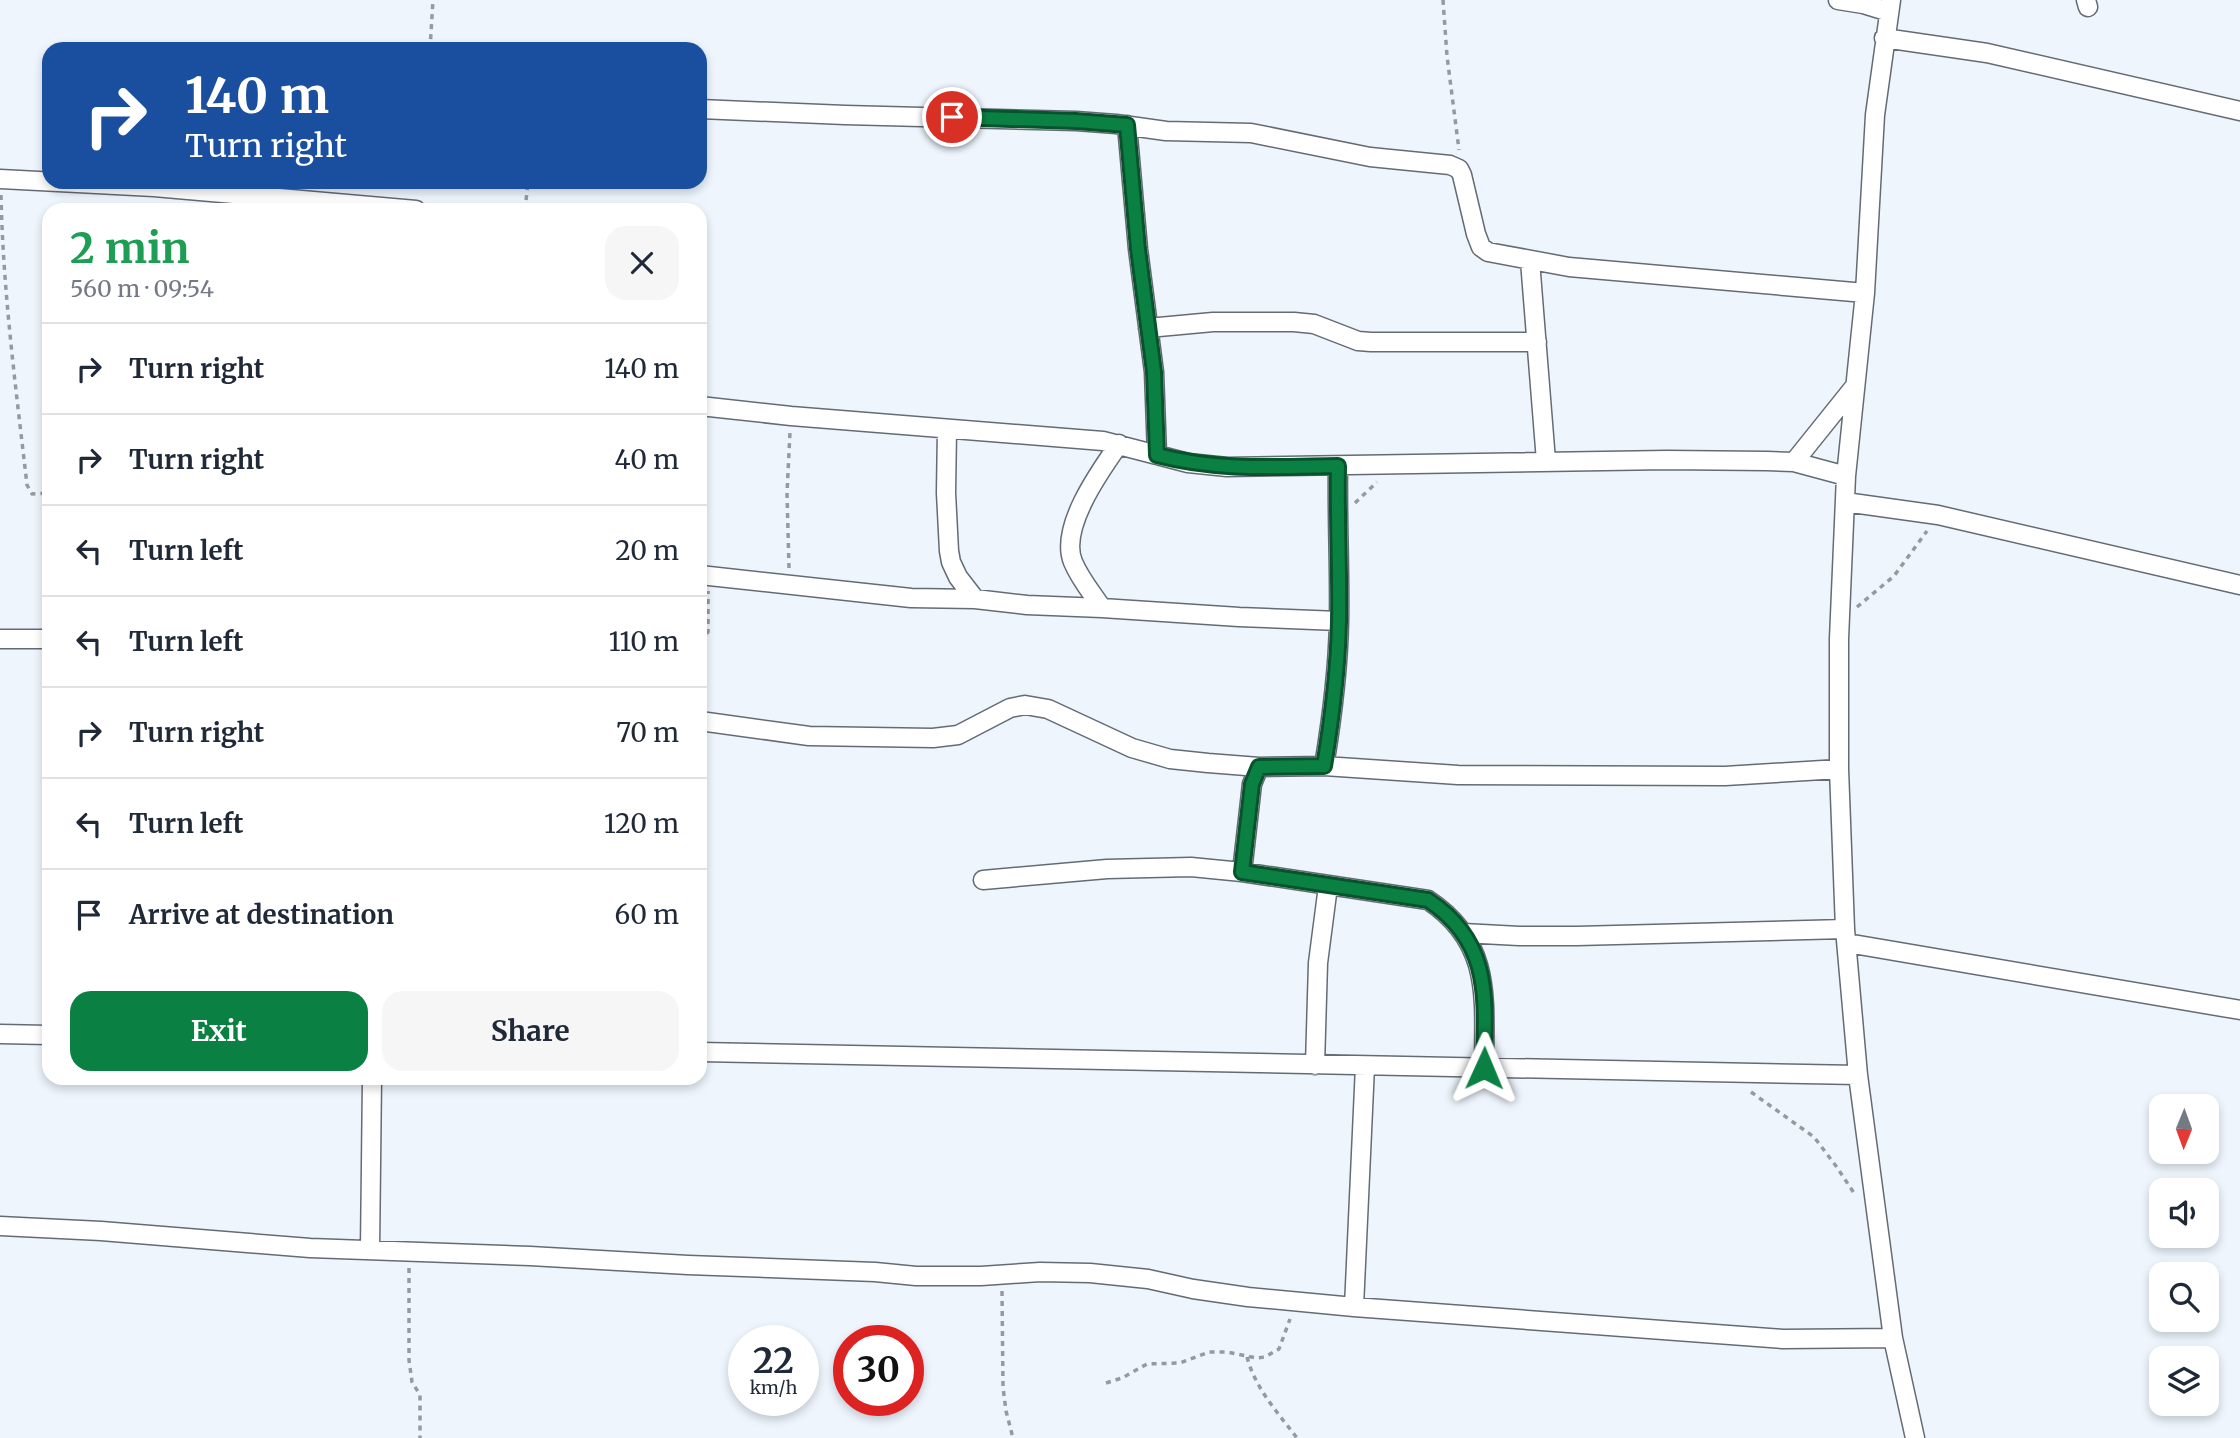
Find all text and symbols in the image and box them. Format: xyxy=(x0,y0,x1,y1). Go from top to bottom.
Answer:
text: 140 m xyxy=(185,65,329,126)
icon: right xyxy=(70,70,161,161)
pin xyxy=(922,87,982,147)
icon: arrive xyxy=(933,98,971,136)
text: Turn right xyxy=(185,126,347,166)
text: 2 min xyxy=(70,222,190,274)
button: close xyxy=(605,226,679,300)
text: 560 m · 09:54 xyxy=(70,274,214,303)
icon: right xyxy=(70,350,108,388)
text: Turn right xyxy=(129,352,264,385)
text: 140 m xyxy=(604,352,679,385)
icon: right xyxy=(70,441,108,479)
text: Turn right xyxy=(129,443,264,476)
text: 40 m xyxy=(615,443,679,476)
icon: left xyxy=(70,532,108,570)
text: Turn left xyxy=(129,534,243,567)
text: 20 m xyxy=(615,534,679,567)
icon: left xyxy=(70,623,108,661)
text: Turn left xyxy=(129,625,243,658)
text: 110 m xyxy=(609,625,679,658)
icon: right xyxy=(70,714,108,752)
text: Turn right xyxy=(129,716,264,749)
text: 70 m xyxy=(616,716,679,749)
icon: left xyxy=(70,805,108,843)
text: Turn left xyxy=(129,807,243,840)
text: 120 m xyxy=(604,807,679,840)
icon: arrive xyxy=(70,896,108,934)
text: Arrive at destination xyxy=(129,898,394,931)
text: 60 m xyxy=(615,898,679,931)
button: Exit xyxy=(70,991,368,1071)
button: Share xyxy=(382,991,679,1071)
position arrow xyxy=(1447,1031,1521,1105)
north arrow xyxy=(2149,1094,2219,1164)
map controls xyxy=(2149,1094,2219,1416)
button: sound xyxy=(2149,1178,2219,1248)
button: search xyxy=(2149,1262,2219,1332)
speed limit sign: 30 xyxy=(833,1325,924,1416)
text: 22 xyxy=(753,1339,794,1383)
button: layers xyxy=(2149,1346,2219,1416)
text: km/h xyxy=(750,1376,797,1399)

